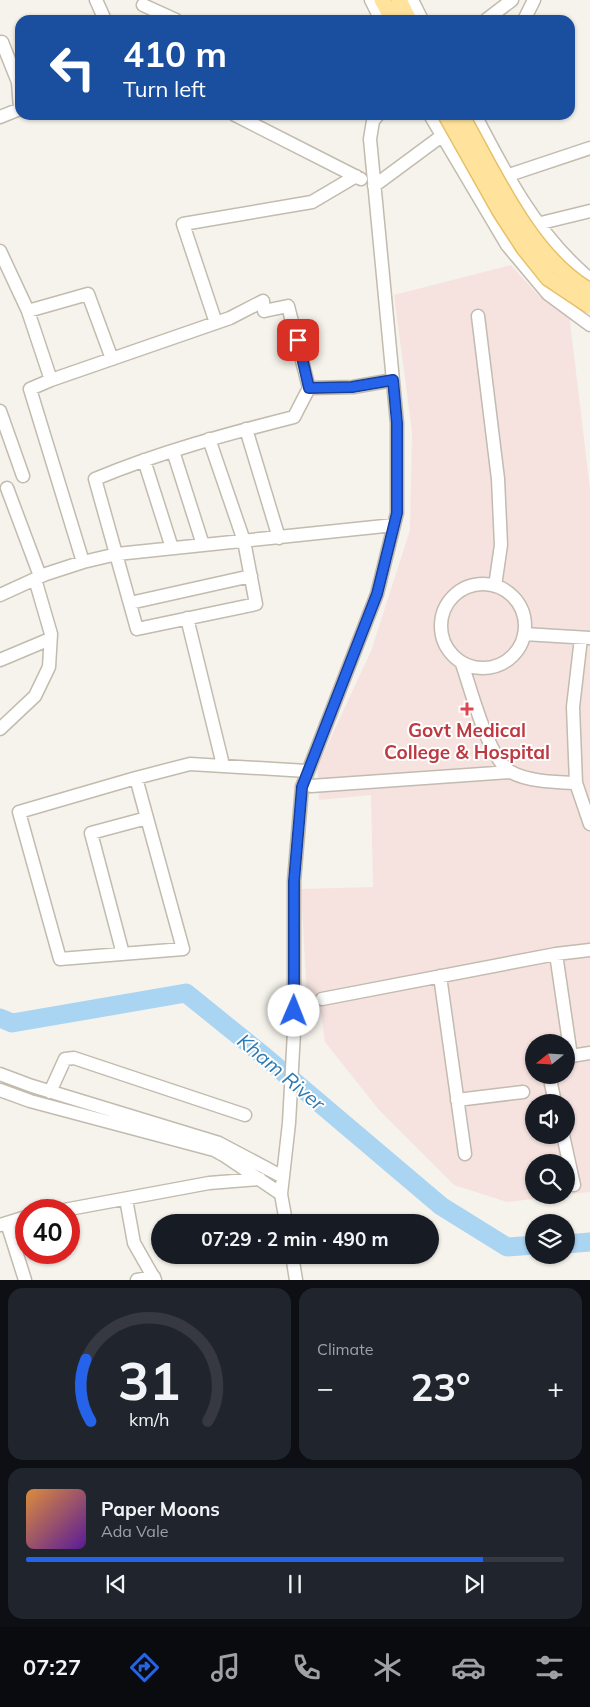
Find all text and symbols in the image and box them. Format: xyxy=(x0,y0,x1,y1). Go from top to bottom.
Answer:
text: 410 m xyxy=(123,32,227,76)
icon: left xyxy=(40,35,105,100)
text: Turn left xyxy=(123,75,206,103)
pin xyxy=(277,319,319,361)
icon: arrive xyxy=(284,326,312,354)
marker: Govt Medical College & Hospital xyxy=(460,702,474,716)
place label: Govt Medical College & Hospital xyxy=(384,718,550,764)
position arrow xyxy=(267,984,319,1036)
water label: Kham River xyxy=(233,1028,331,1116)
north arrow xyxy=(525,1034,575,1084)
map controls xyxy=(525,1034,575,1264)
button: sound xyxy=(525,1094,575,1144)
button: search xyxy=(525,1154,575,1204)
speed limit sign: 40 xyxy=(15,1199,80,1264)
button: layers xyxy=(525,1214,575,1264)
text: 07:29 · 2 min · 490 m xyxy=(201,1227,389,1251)
text: Climate xyxy=(317,1339,373,1359)
text: 31 xyxy=(118,1348,181,1413)
text: 23° xyxy=(410,1363,471,1411)
text: − xyxy=(317,1370,334,1405)
text: + xyxy=(547,1370,564,1405)
text: km/h xyxy=(129,1408,170,1430)
text: Paper Moons xyxy=(101,1497,220,1521)
text: Ada Vale xyxy=(101,1521,168,1541)
icon: previous xyxy=(102,1570,130,1598)
icon: pause xyxy=(281,1570,309,1598)
icon: next xyxy=(460,1570,488,1598)
icon: directions xyxy=(127,1650,162,1685)
icon: music xyxy=(208,1650,243,1685)
icon: phone xyxy=(289,1650,324,1685)
icon: climate xyxy=(370,1650,405,1685)
icon: car xyxy=(451,1650,486,1685)
icon: filters xyxy=(532,1650,567,1685)
text: 07:27 xyxy=(23,1653,81,1681)

